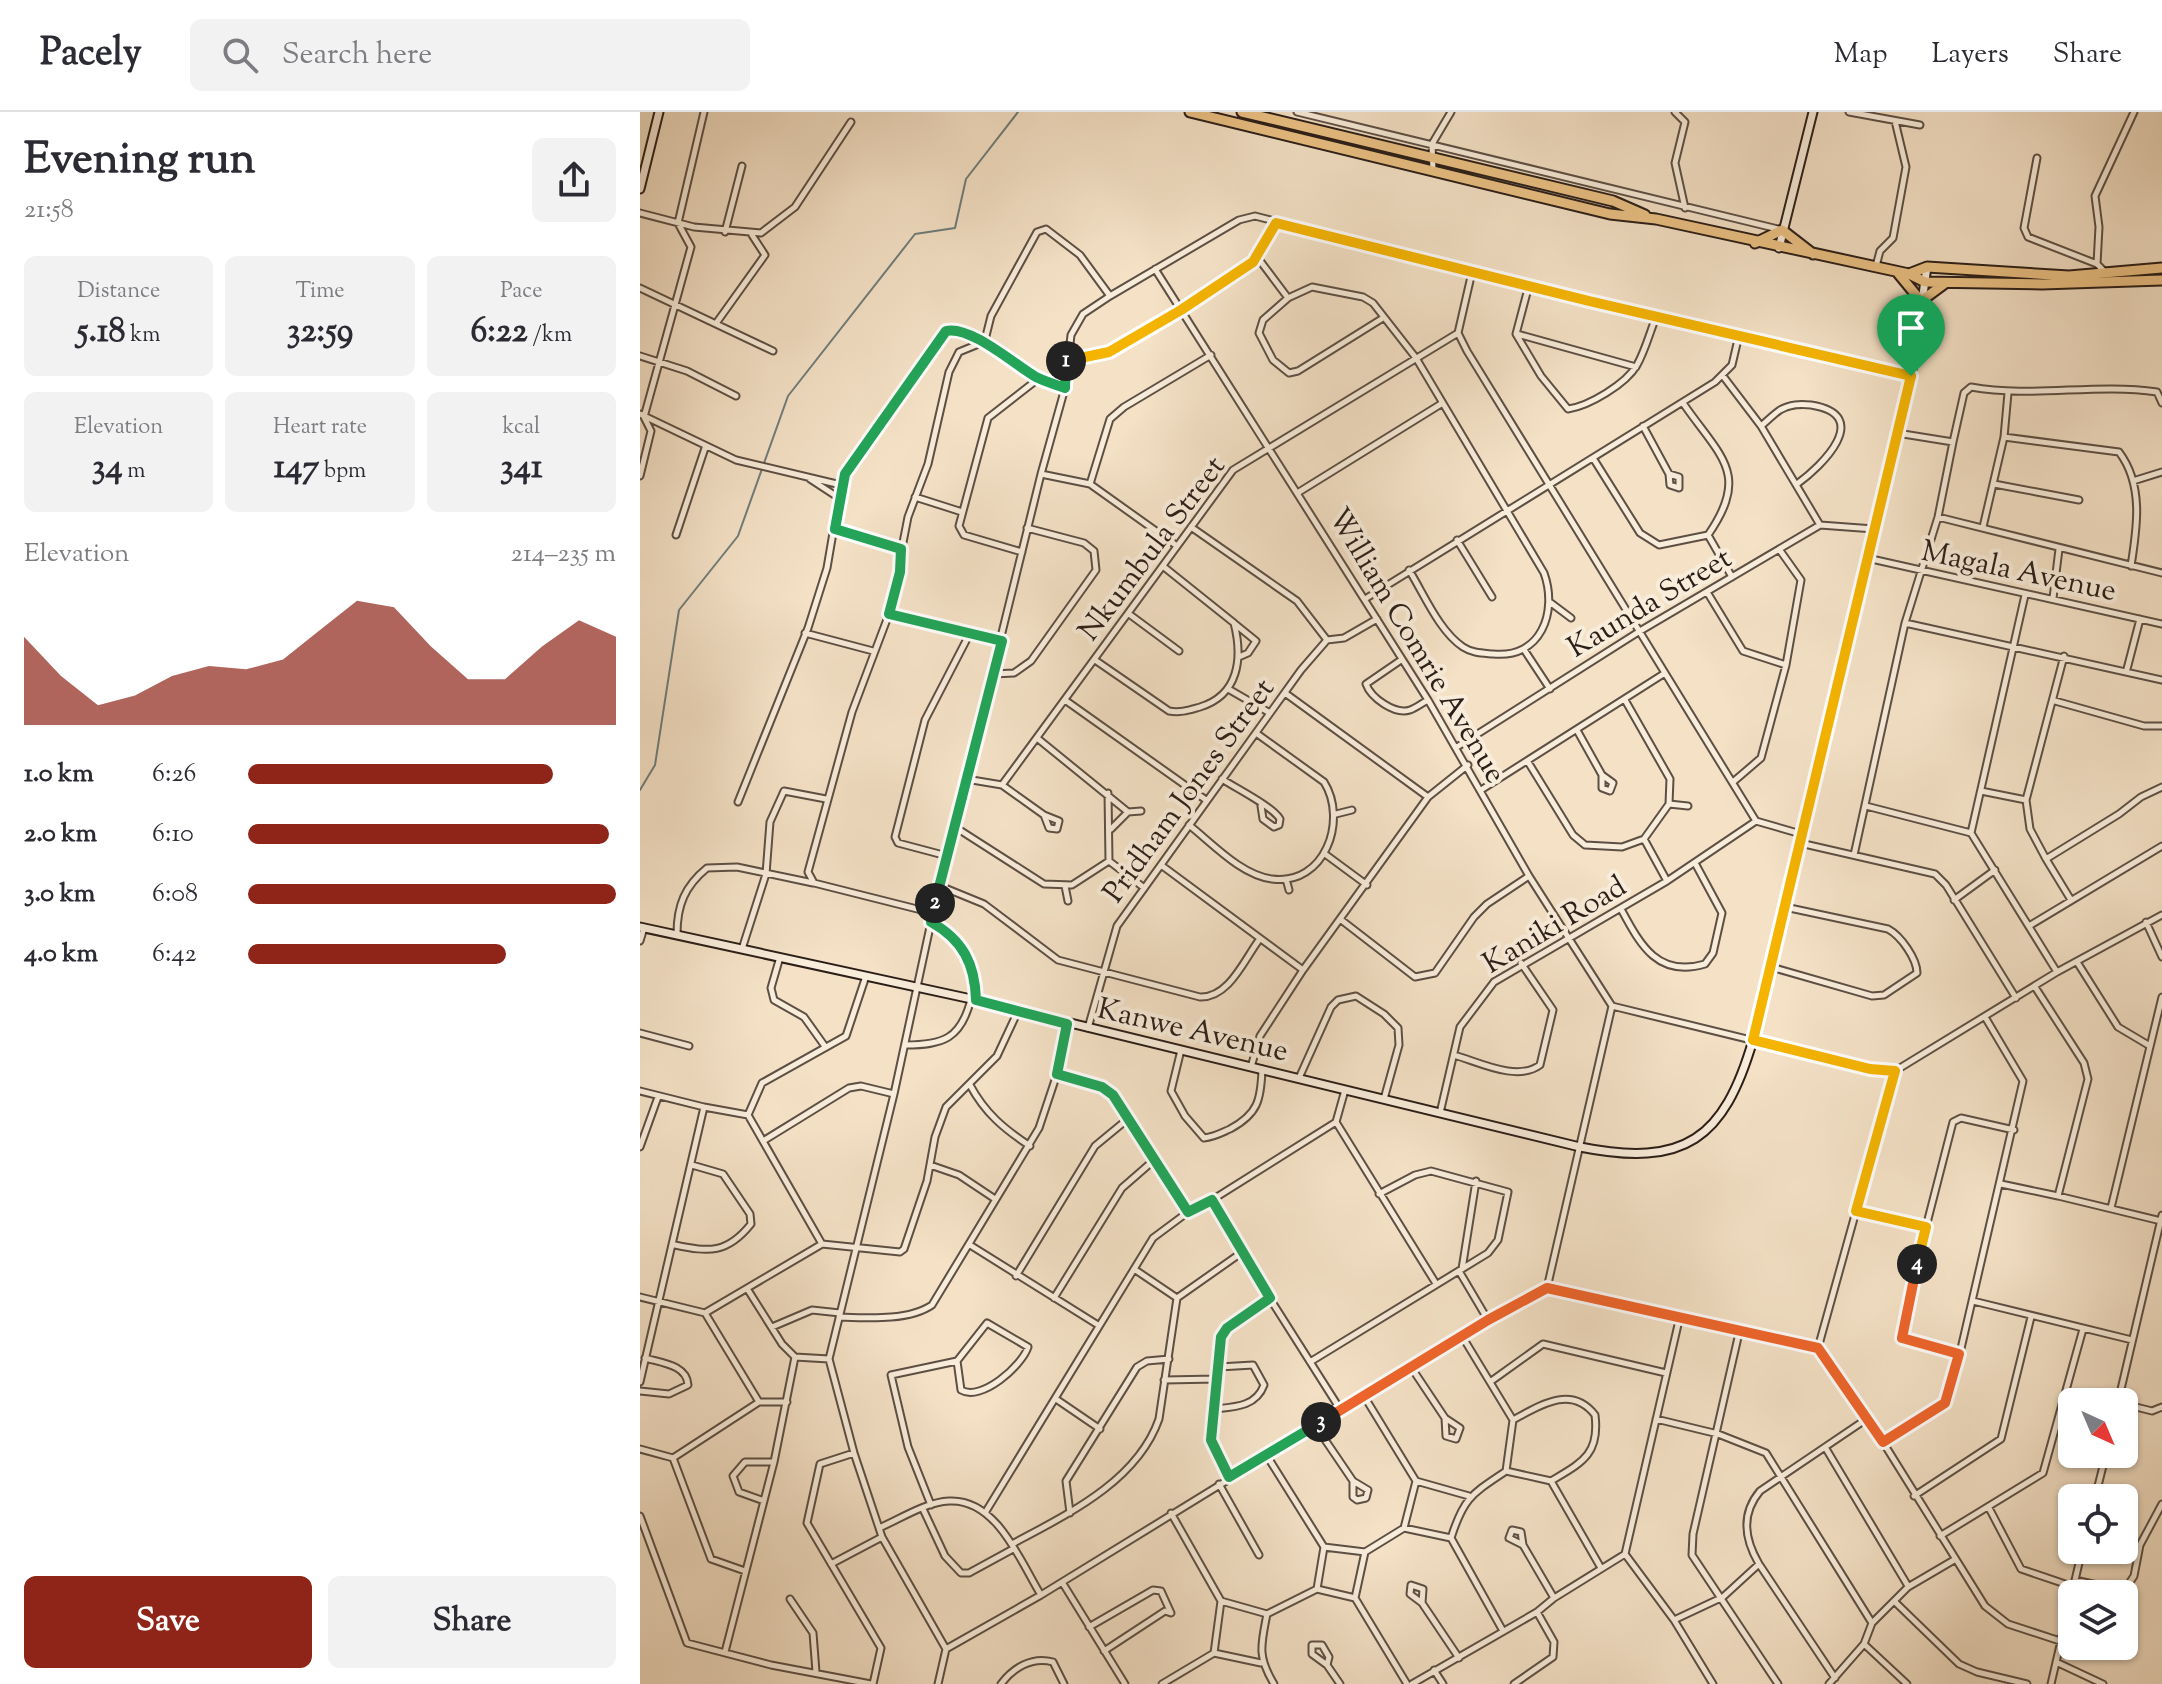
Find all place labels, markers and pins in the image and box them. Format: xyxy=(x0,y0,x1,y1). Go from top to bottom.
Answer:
pin xyxy=(1877,294,1945,376)
pin: 1 xyxy=(1046,341,1086,381)
pin: 2 xyxy=(915,883,955,923)
pin: 4 xyxy=(1897,1244,1937,1284)
pin: 3 xyxy=(1301,1402,1341,1442)

